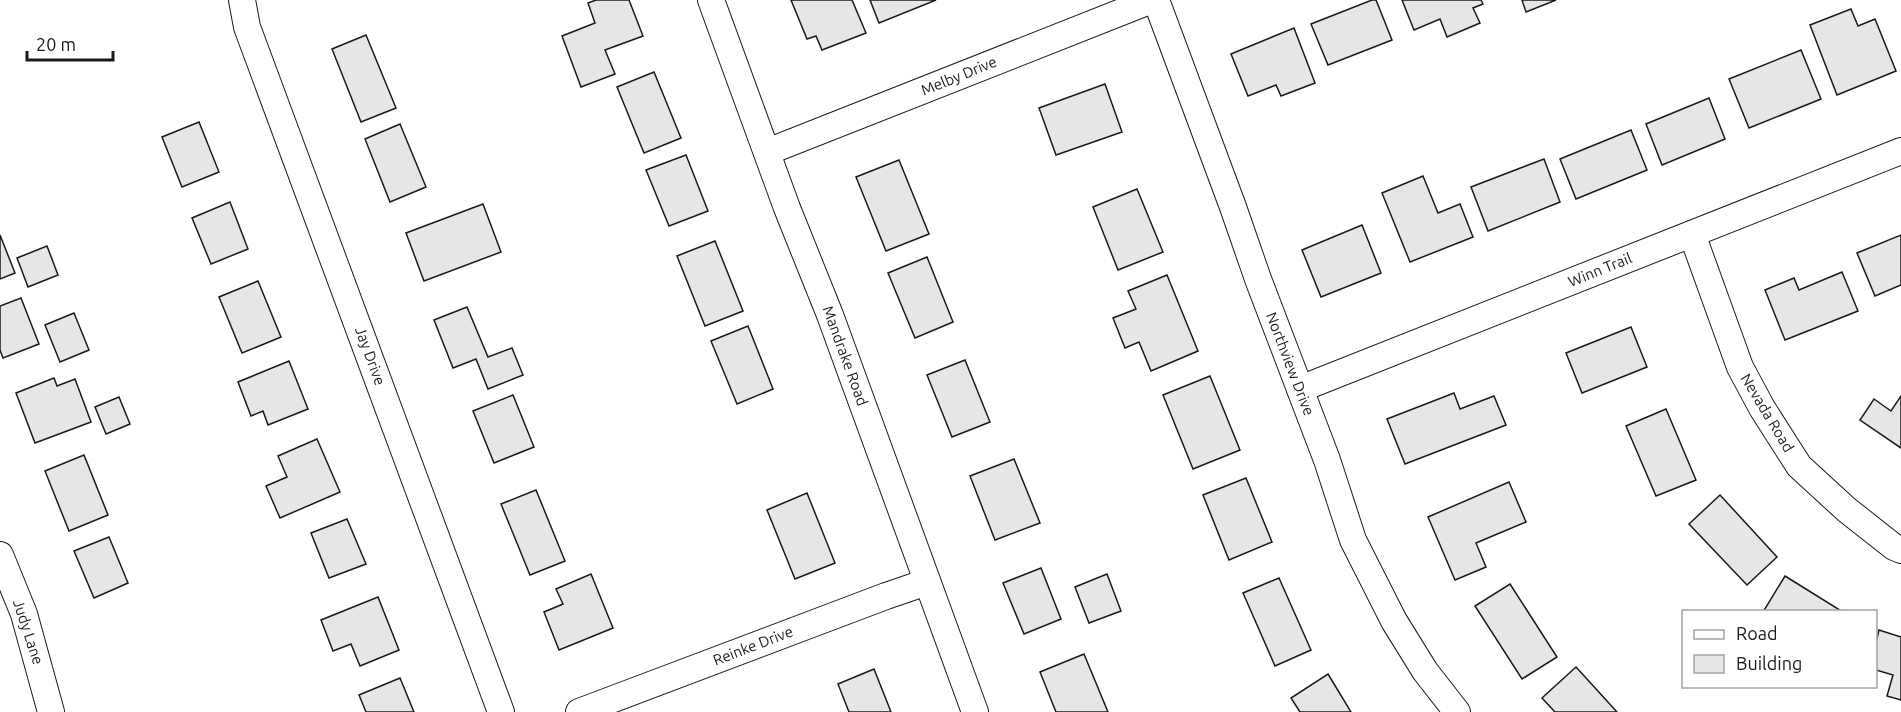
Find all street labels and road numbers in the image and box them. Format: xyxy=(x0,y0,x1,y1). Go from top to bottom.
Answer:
street label: Melby Drive xyxy=(918,53,999,98)
street label: Winn Trail xyxy=(1565,249,1634,290)
street label: Mandrake Road xyxy=(820,304,871,408)
street label: Northview Drive xyxy=(1263,310,1318,418)
street label: Jay Drive xyxy=(352,324,389,387)
street label: Nevada Road xyxy=(1737,370,1798,455)
street label: Judy Lane xyxy=(10,597,47,667)
street label: Reinke Drive xyxy=(710,622,795,669)

